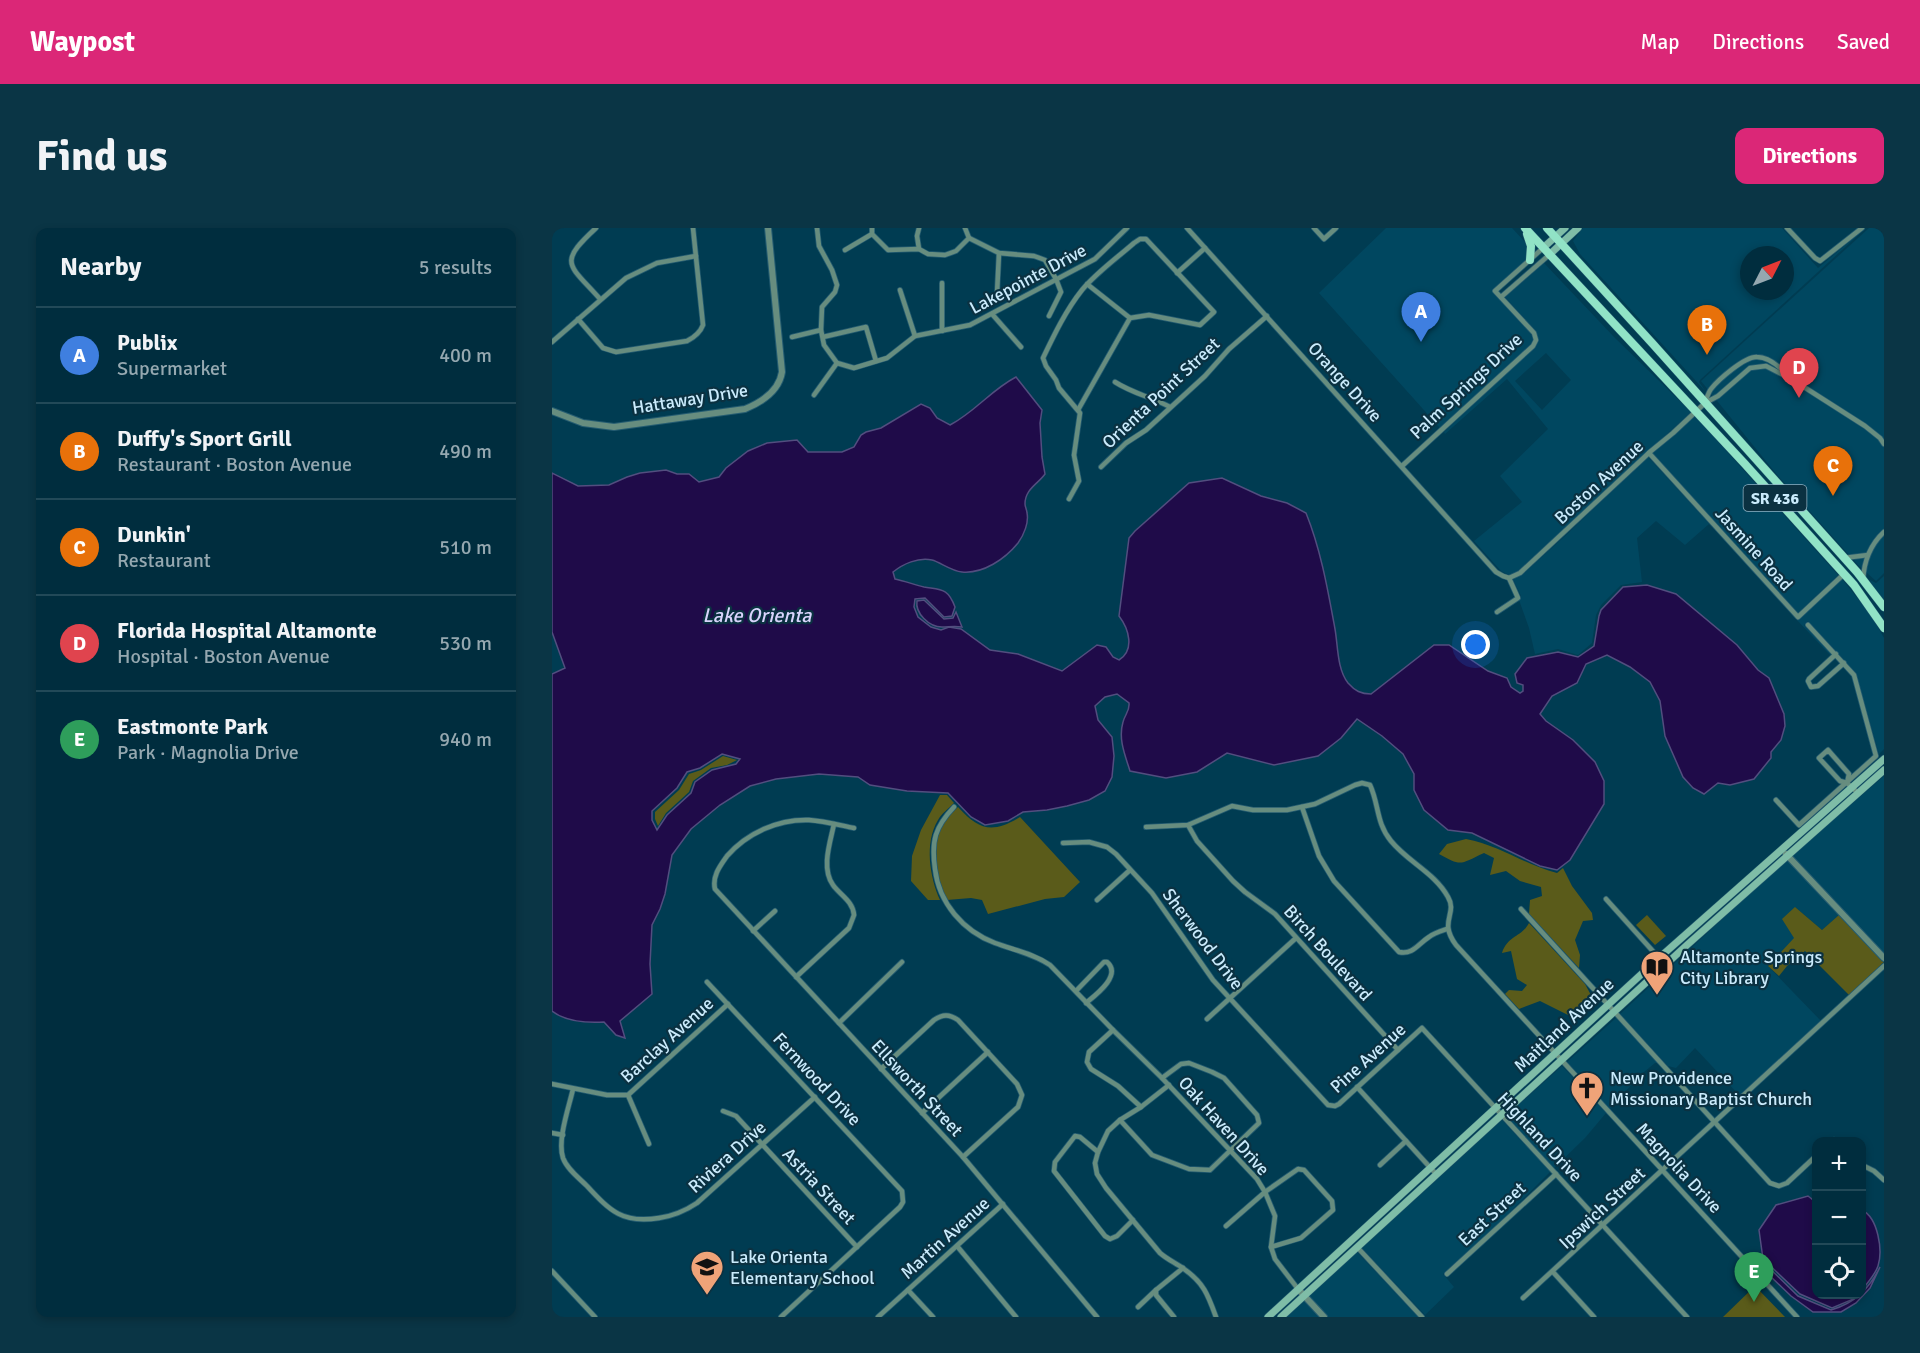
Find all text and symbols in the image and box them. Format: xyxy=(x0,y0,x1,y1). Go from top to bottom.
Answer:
text: Waypost xyxy=(30,25,135,59)
text: Map xyxy=(1641,29,1679,55)
text: Directions xyxy=(1712,29,1804,55)
text: Saved xyxy=(1837,29,1890,55)
button: Directions xyxy=(1735,128,1884,184)
text: Find us xyxy=(36,131,167,182)
street label: Lakepointe Drive xyxy=(966,239,1090,319)
north arrow xyxy=(1740,246,1794,300)
text: Nearby xyxy=(60,251,141,283)
text: 5 results xyxy=(419,255,492,280)
pin: A xyxy=(1402,292,1440,342)
pin: B xyxy=(1688,306,1726,355)
street label: Palm Springs Drive xyxy=(1405,328,1527,444)
text: Publix xyxy=(117,329,177,356)
street label: Orienta Point Street xyxy=(1098,333,1224,453)
street label: Orange Drive xyxy=(1303,337,1387,427)
text: A xyxy=(73,343,86,368)
text: 400 m xyxy=(439,343,492,368)
pin: D xyxy=(1780,348,1818,398)
text: Supermarket xyxy=(117,356,227,381)
street label: Hattaway Drive xyxy=(631,379,749,419)
text: Duffy's Sport Grill xyxy=(117,425,292,452)
street label: Boston Avenue xyxy=(1550,435,1648,529)
text: B xyxy=(73,439,86,464)
text: 490 m xyxy=(439,439,492,464)
pin: C xyxy=(1814,446,1852,496)
text: Restaurant · Boston Avenue xyxy=(117,452,352,477)
road number: SR 436 xyxy=(1744,485,1806,511)
street label: Jasmine Road xyxy=(1711,503,1797,595)
text: Dunkin' xyxy=(117,521,191,548)
text: C xyxy=(73,535,86,560)
text: 510 m xyxy=(439,535,492,560)
text: Restaurant xyxy=(117,548,211,573)
water label: Lake Orienta xyxy=(703,603,812,628)
text: Florida Hospital Altamonte xyxy=(117,617,377,644)
your location xyxy=(1461,630,1490,659)
text: D xyxy=(73,631,86,656)
text: 530 m xyxy=(439,631,492,656)
text: Hospital · Boston Avenue xyxy=(117,644,330,669)
text: Eastmonte Park xyxy=(117,713,268,740)
text: E xyxy=(74,727,85,752)
text: 940 m xyxy=(439,727,492,752)
text: Park · Magnolia Drive xyxy=(117,740,299,765)
street label: Sherwood Drive xyxy=(1158,884,1248,994)
street label: Birch Boulevard xyxy=(1279,900,1377,1006)
place label: Altamonte Springs City Library xyxy=(1680,946,1823,989)
library icon: Altamonte Springs City Library xyxy=(1639,949,1675,996)
street label: Maitland Avenue xyxy=(1509,973,1619,1077)
street label: Barclay Avenue xyxy=(616,992,718,1088)
street label: Pine Avenue xyxy=(1326,1018,1410,1098)
street label: Fernwood Drive xyxy=(768,1028,866,1130)
street label: Ellsworth Street xyxy=(866,1035,968,1141)
place label: New Providence Missionary Baptist Church xyxy=(1610,1067,1812,1110)
church icon: New Providence Missionary Baptist Church xyxy=(1569,1070,1605,1117)
street label: Oak Haven Drive xyxy=(1174,1072,1274,1180)
street label: Highland Drive xyxy=(1493,1088,1587,1186)
street label: Riviera Drive xyxy=(684,1116,770,1198)
street label: Magnolia Drive xyxy=(1632,1118,1726,1218)
map controls xyxy=(1812,1137,1866,1299)
button: + xyxy=(1812,1137,1866,1191)
street label: Astria Street xyxy=(778,1143,860,1229)
street label: Ipswich Street xyxy=(1554,1162,1650,1254)
street label: East Street xyxy=(1454,1177,1530,1251)
button: − xyxy=(1812,1191,1866,1245)
street label: Martin Avenue xyxy=(896,1192,994,1284)
button: locate xyxy=(1812,1245,1866,1299)
place label: Lake Orienta Elementary School xyxy=(730,1246,875,1289)
school or university icon: Lake Orienta Elementary School xyxy=(689,1249,725,1296)
pin: E xyxy=(1734,1252,1774,1302)

